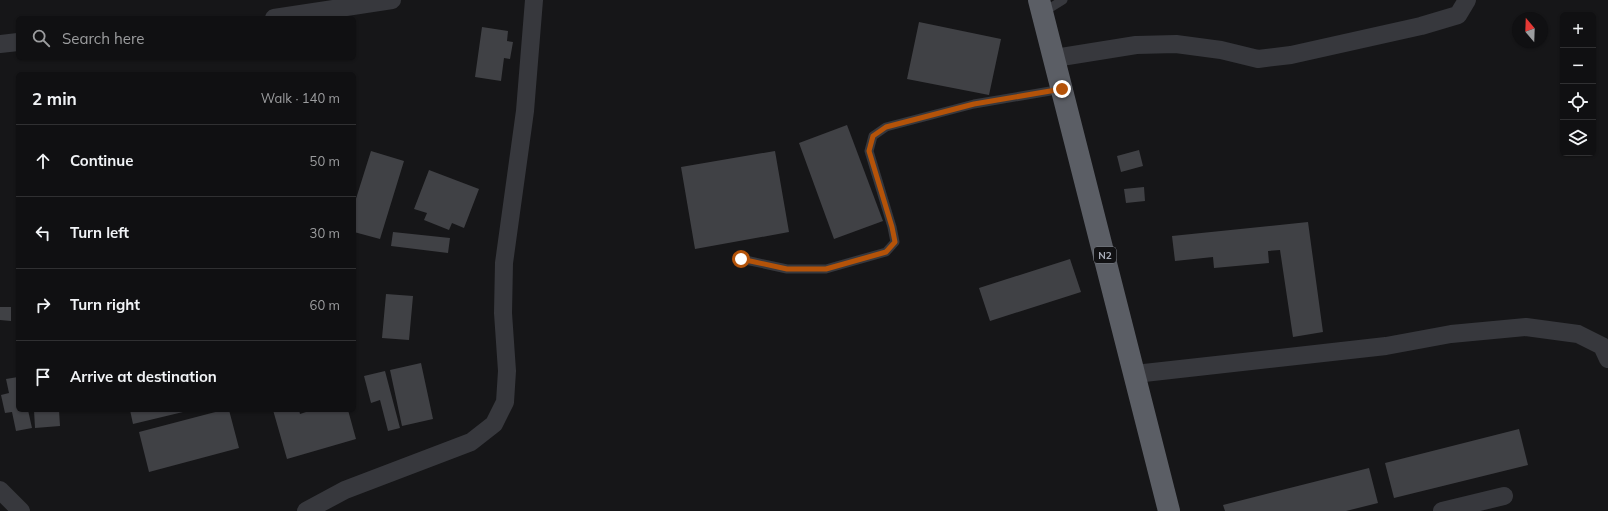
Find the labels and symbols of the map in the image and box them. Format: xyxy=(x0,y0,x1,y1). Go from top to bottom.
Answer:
north arrow xyxy=(1512,12,1548,48)
route end xyxy=(1053,80,1071,98)
road number: N2 xyxy=(1094,247,1116,263)
route start xyxy=(732,250,750,268)

